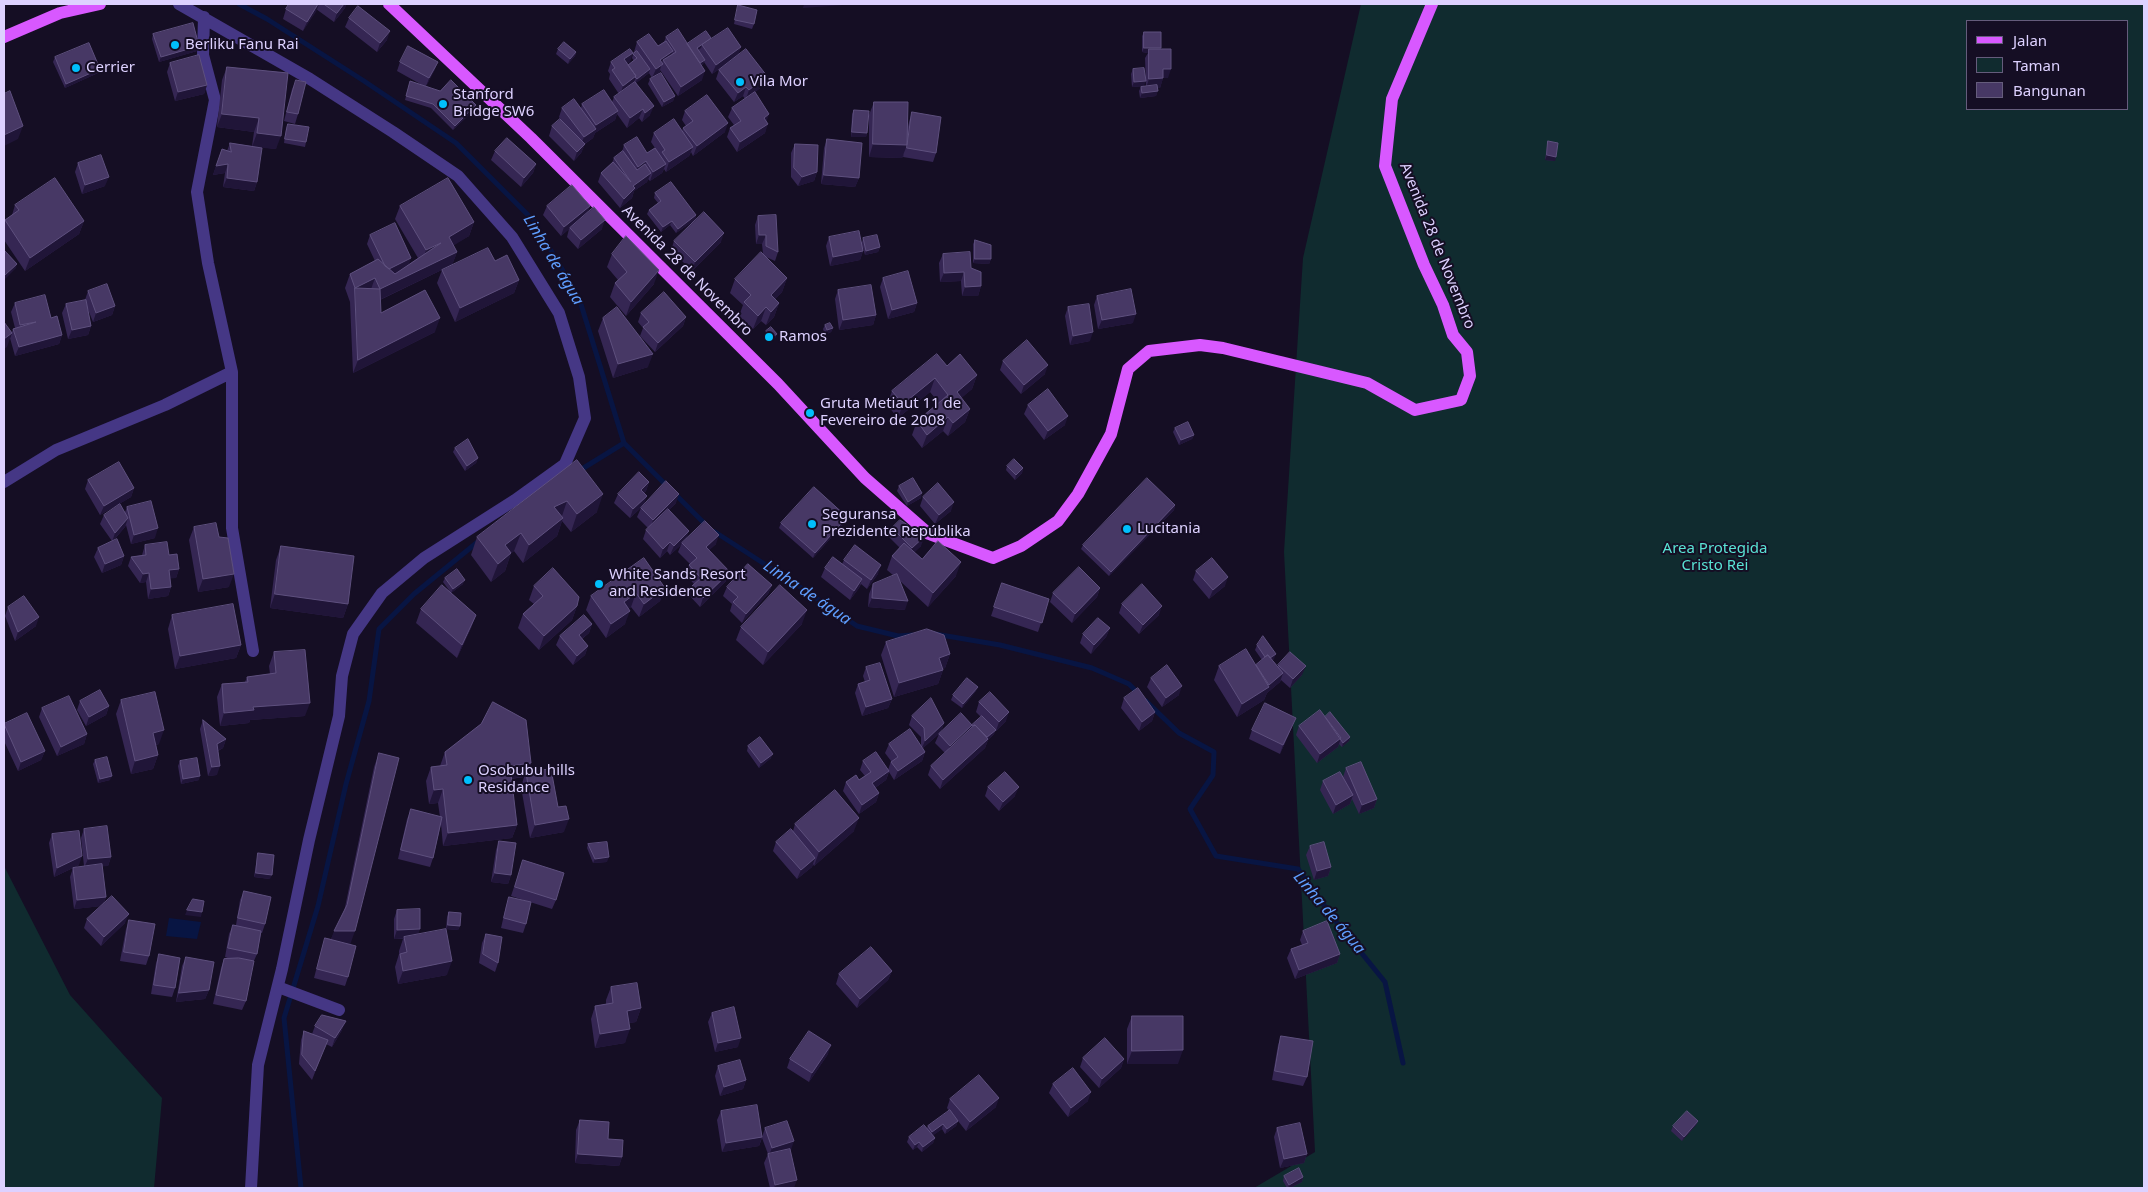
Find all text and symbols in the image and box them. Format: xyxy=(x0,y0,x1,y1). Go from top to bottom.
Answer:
legend xyxy=(1966,20,2128,110)
text: Jalan xyxy=(2013,30,2047,50)
place label: Berliku Fanu Rai xyxy=(185,36,299,54)
marker: Berliku Fanu Rai xyxy=(169,39,181,51)
text: Taman xyxy=(2013,55,2060,75)
place label: Cerrier xyxy=(86,59,135,77)
marker: Cerrier xyxy=(70,62,82,74)
place label: Vila Mor xyxy=(750,73,808,91)
marker: Vila Mor xyxy=(734,76,746,88)
text: Bangunan xyxy=(2013,80,2086,100)
place label: Stanford Bridge SW6 xyxy=(453,86,534,121)
marker: Stanford Bridge SW6 xyxy=(437,98,449,110)
street label: Avenida 28 de Novembro xyxy=(1395,160,1479,332)
street label: Avenida 28 de Novembro xyxy=(618,202,756,340)
water label: Linha de água xyxy=(519,211,587,309)
place label: Ramos xyxy=(779,328,827,346)
marker: Ramos xyxy=(763,331,775,343)
place label: Gruta Metiaut 11 de Fevereiro de 2008 xyxy=(820,395,961,430)
marker: Gruta Metiaut 11 de Fevereiro de 2008 xyxy=(804,407,816,419)
place label: Seguransa Prezidente Repúblika xyxy=(822,506,971,541)
marker: Seguransa Prezidente Repúblika xyxy=(806,518,818,530)
place label: Lucitania xyxy=(1137,520,1201,538)
marker: Lucitania xyxy=(1121,523,1133,535)
park label: Area Protegida Cristo Rei xyxy=(1663,540,1767,575)
water label: Linha de água xyxy=(759,557,855,629)
place label: White Sands Resort and Residence xyxy=(609,566,746,601)
marker: White Sands Resort and Residence xyxy=(593,578,605,590)
place label: Osobubu hills Residance xyxy=(478,762,575,797)
marker: Osobubu hills Residance xyxy=(462,774,474,786)
water label: Linha de água xyxy=(1289,868,1369,958)

